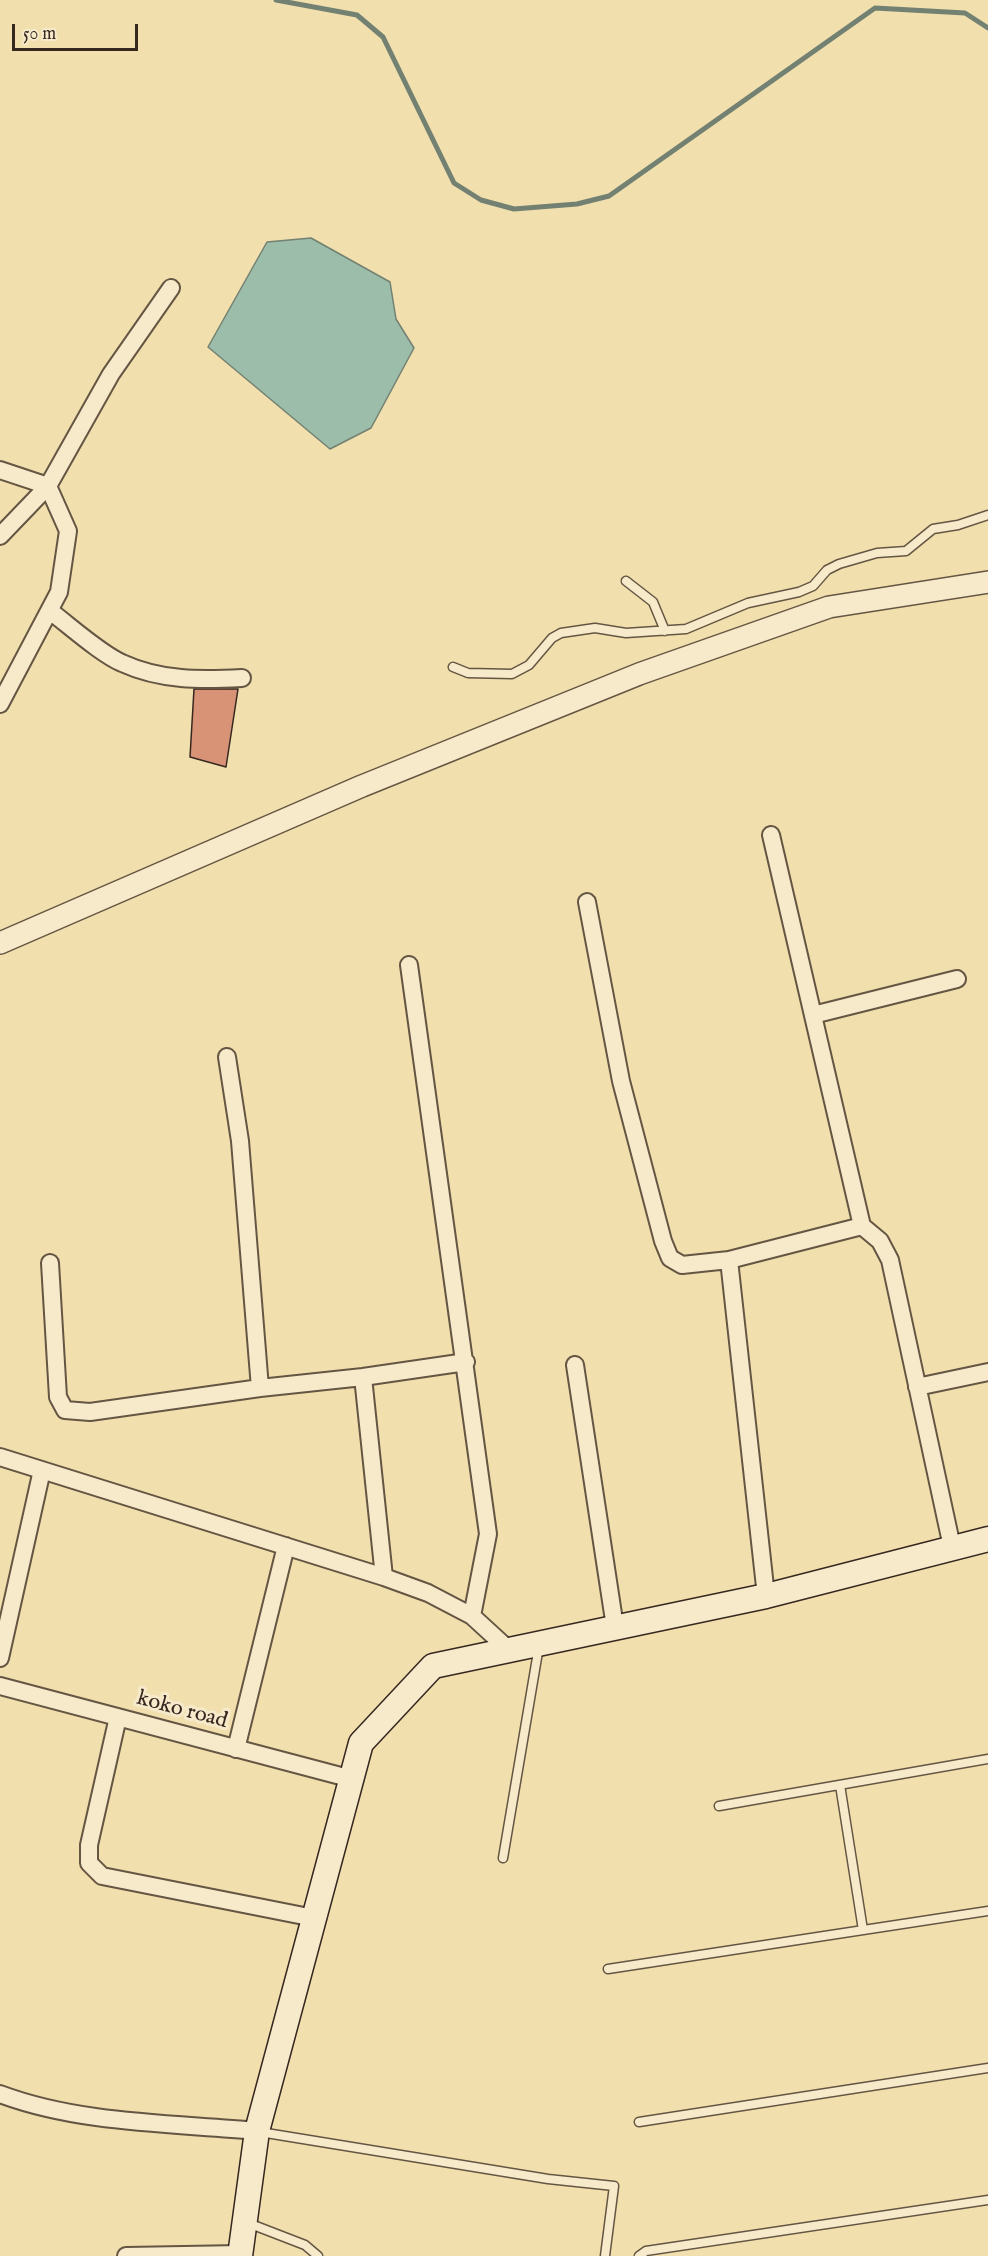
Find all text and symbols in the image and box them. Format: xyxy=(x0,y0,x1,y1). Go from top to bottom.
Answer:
scale bar xyxy=(15,12,141,50)
text: 50 m xyxy=(23,23,56,46)
street label: koko road xyxy=(134,1686,230,1736)

